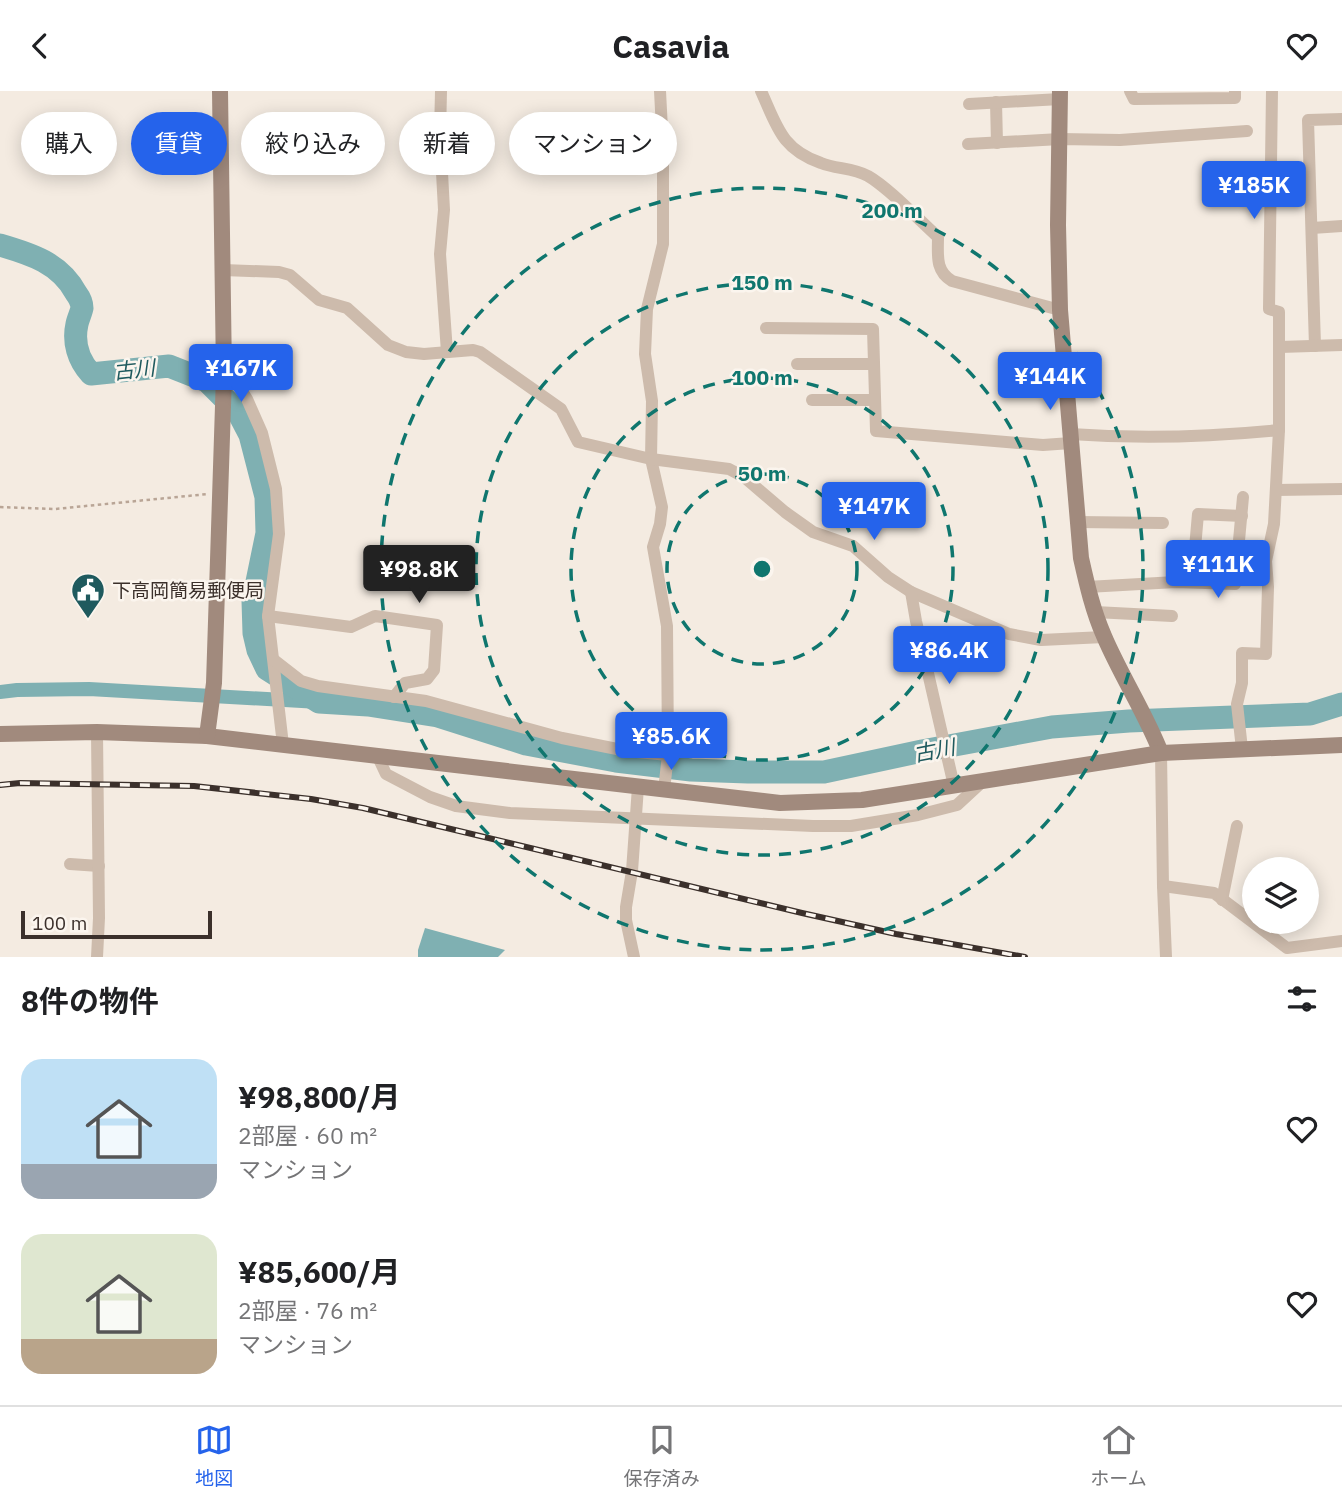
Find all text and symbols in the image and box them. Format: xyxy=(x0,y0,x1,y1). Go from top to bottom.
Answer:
text: Casavia xyxy=(612,25,730,67)
icon: back xyxy=(21,27,59,65)
icon: heart xyxy=(1283,27,1321,65)
chip: 購入 xyxy=(21,112,117,175)
chip: 賃貸 xyxy=(131,112,227,175)
chip: 絞り込み xyxy=(241,112,385,175)
chip: 新着 xyxy=(399,112,495,175)
chip: マンション xyxy=(509,112,677,175)
pin: ¥185K xyxy=(1205,162,1303,221)
text: ¥185K xyxy=(1218,169,1290,199)
text: 200 m xyxy=(861,196,923,224)
text: 150 m xyxy=(731,268,793,296)
pin: ¥167K xyxy=(192,345,290,404)
text: ¥167K xyxy=(205,352,277,382)
water label: 古川 xyxy=(112,353,158,385)
pin: ¥144K xyxy=(1001,353,1099,412)
text: ¥144K xyxy=(1014,360,1086,390)
text: 100 m xyxy=(731,363,793,391)
text: 50 m xyxy=(738,459,786,487)
pin: ¥147K xyxy=(825,483,923,542)
text: ¥147K xyxy=(838,490,910,520)
pin: ¥111K xyxy=(1169,540,1267,600)
pin: ¥98.8K xyxy=(362,545,476,605)
text: ¥111K xyxy=(1182,548,1254,578)
text: ¥98.8K xyxy=(379,553,459,583)
centre of rings xyxy=(750,557,774,581)
public building icon: 下高岡簡易郵便局 xyxy=(69,571,107,620)
place label: 下高岡簡易郵便局 xyxy=(112,578,264,602)
pin: ¥86.4K xyxy=(892,627,1006,686)
text: ¥86.4K xyxy=(909,634,989,664)
pin: ¥85.6K xyxy=(614,713,728,772)
text: ¥85.6K xyxy=(631,720,711,750)
water label: 古川 xyxy=(911,732,959,768)
map controls xyxy=(1242,857,1319,934)
button: layers xyxy=(1242,857,1319,934)
scale bar xyxy=(21,908,212,940)
text: 100 m xyxy=(32,911,87,935)
icon: filters xyxy=(1283,980,1321,1018)
text: 8件の物件 xyxy=(21,981,159,1020)
text: ¥98,800/月 xyxy=(238,1077,401,1116)
icon: home xyxy=(77,1087,161,1171)
icon: heart xyxy=(1283,1110,1321,1148)
text: 2部屋 · 60 m² xyxy=(238,1120,377,1150)
text: マンション xyxy=(238,1154,353,1184)
text: ¥85,600/月 xyxy=(238,1252,401,1291)
icon: home xyxy=(77,1262,161,1346)
icon: heart xyxy=(1283,1285,1321,1323)
text: 2部屋 · 76 m² xyxy=(238,1295,377,1325)
text: マンション xyxy=(238,1329,353,1359)
tab: 地図 xyxy=(195,1421,233,1490)
tab: 保存済み xyxy=(624,1421,700,1490)
tab: ホーム xyxy=(1090,1421,1147,1490)

